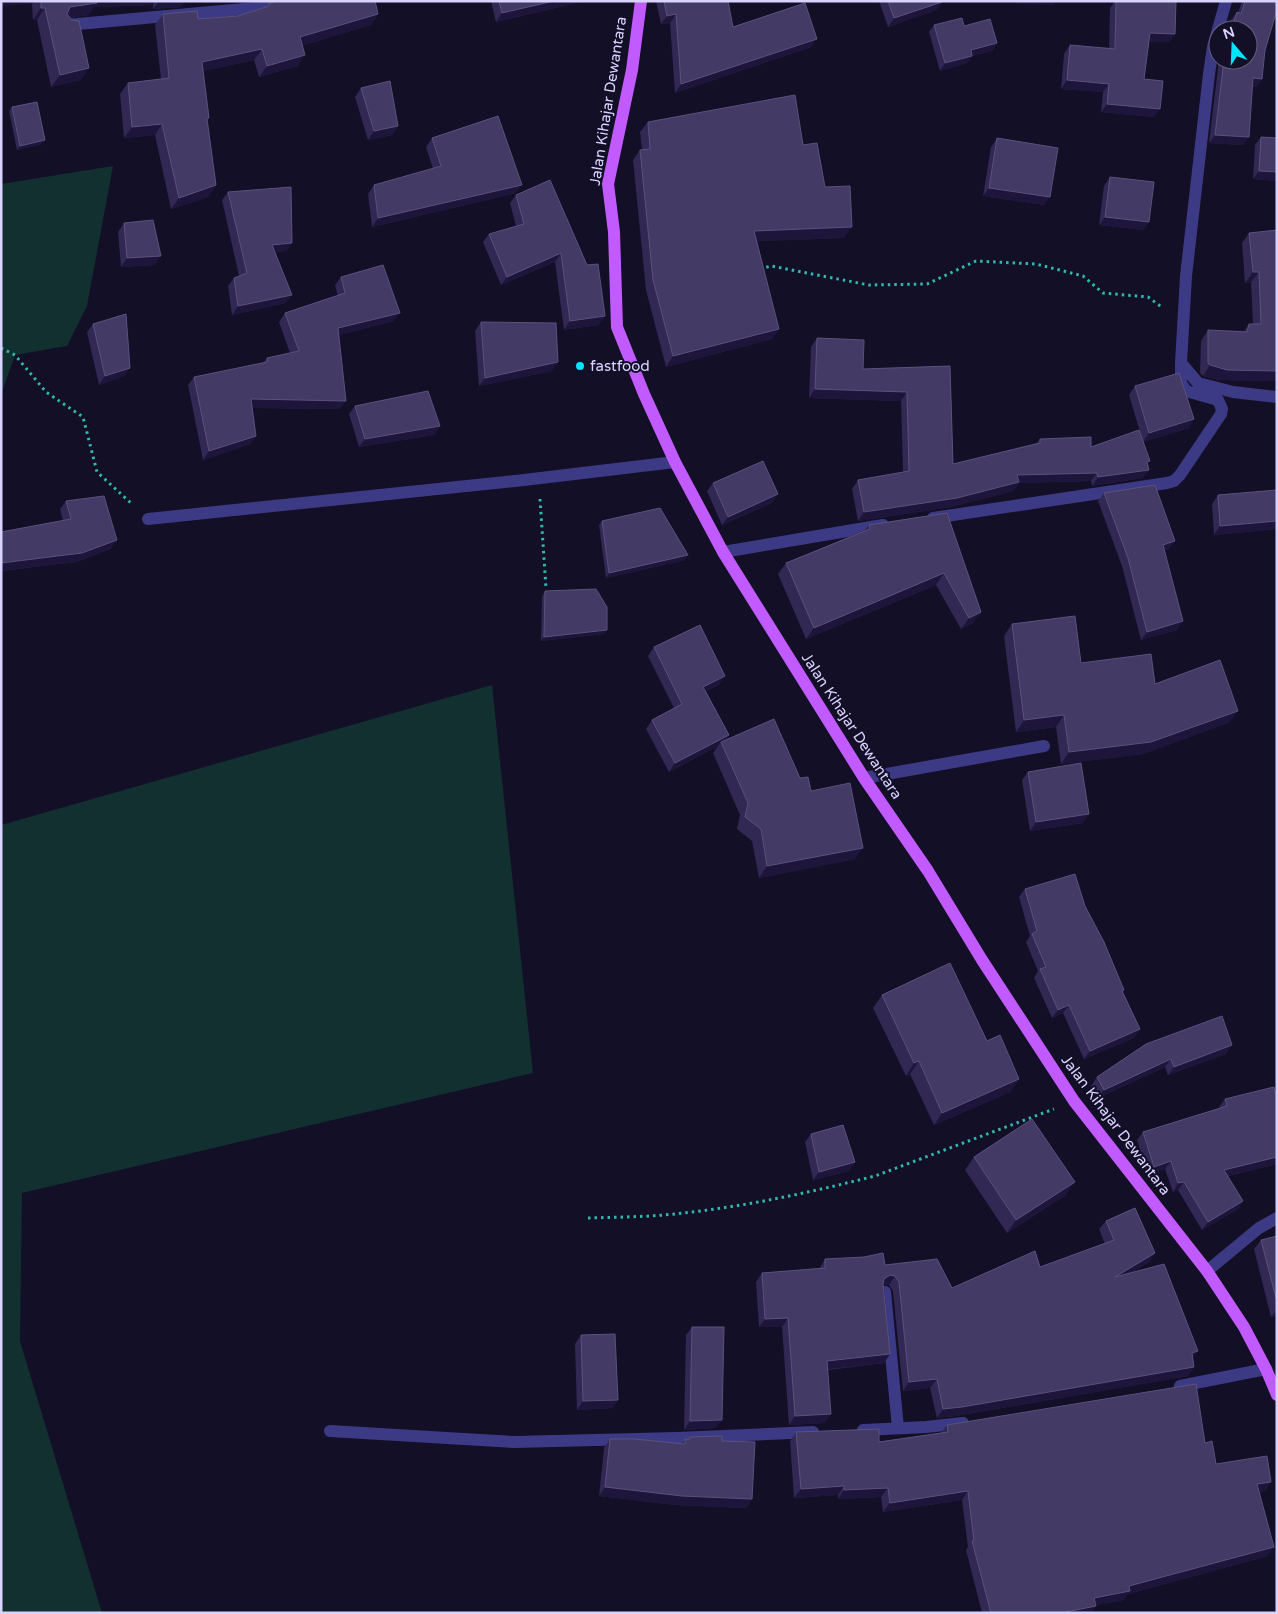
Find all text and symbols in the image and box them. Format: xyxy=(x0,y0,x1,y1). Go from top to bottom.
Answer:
street label: Jalan Kihajar Dewantara xyxy=(586,15,630,187)
north arrow xyxy=(1208,20,1258,70)
text: N xyxy=(1221,23,1237,43)
place label: fastfood xyxy=(590,357,650,375)
marker: fastfood xyxy=(574,360,586,372)
street label: Jalan Kihajar Dewantara xyxy=(798,649,906,803)
street label: Jalan Kihajar Dewantara xyxy=(1057,1051,1175,1199)

